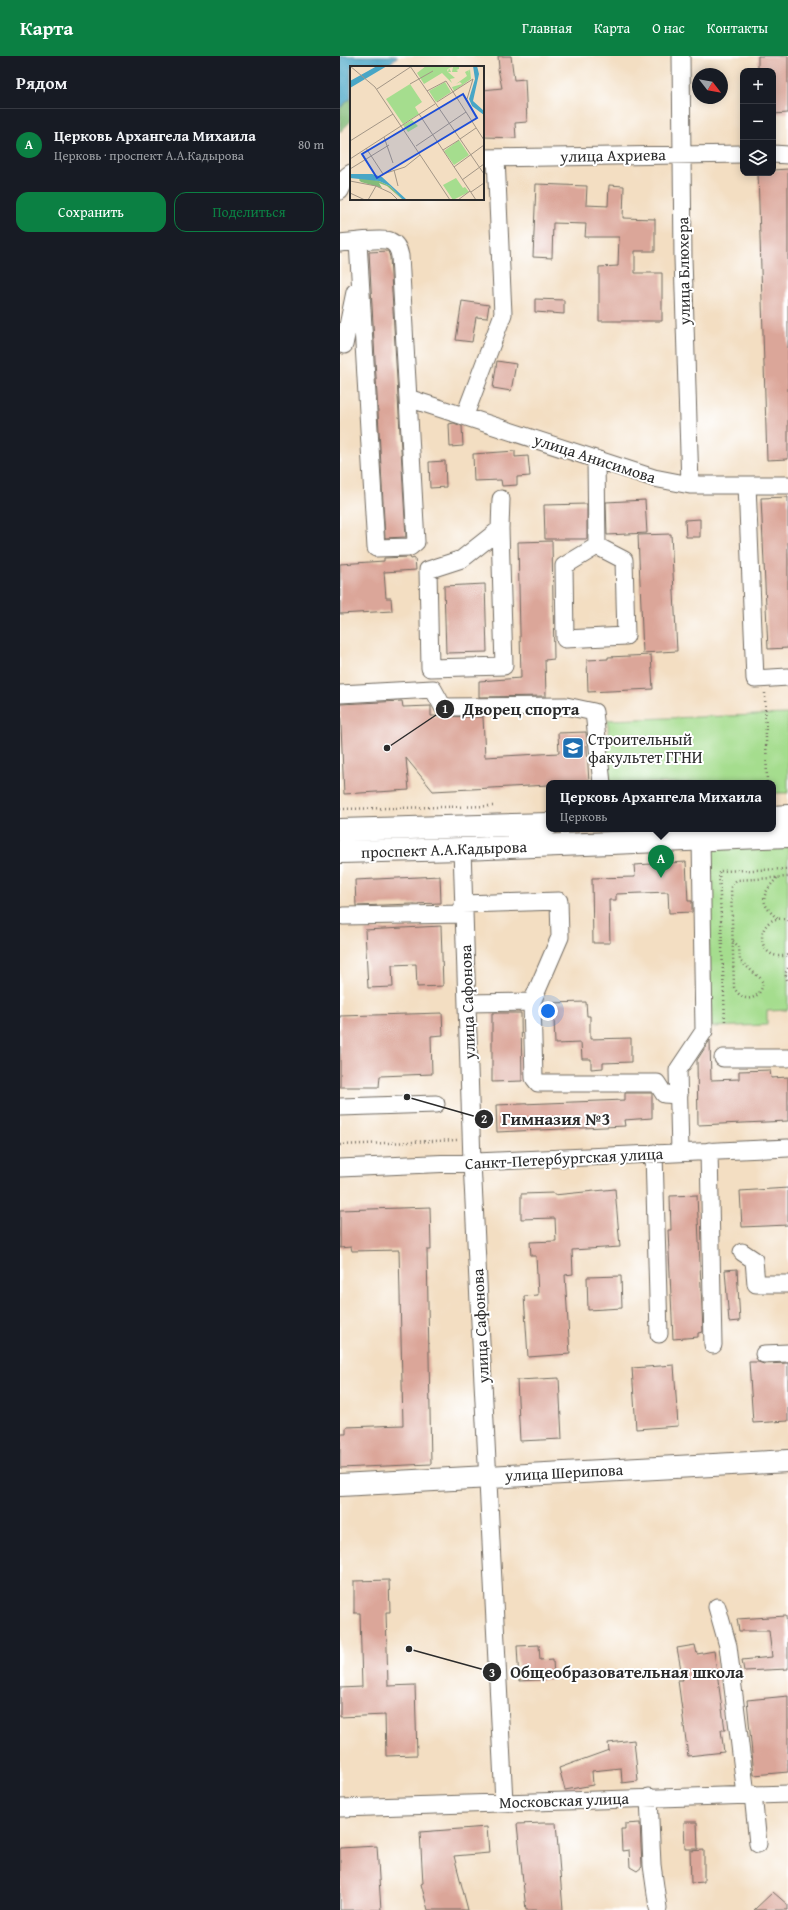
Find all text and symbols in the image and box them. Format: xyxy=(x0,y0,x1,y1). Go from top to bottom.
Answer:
text: Карта xyxy=(20,14,73,42)
text: Главная xyxy=(522,18,572,38)
text: Карта xyxy=(594,18,630,38)
text: О нас xyxy=(652,18,685,38)
text: Контакты xyxy=(707,18,768,38)
inset map xyxy=(350,66,484,200)
north arrow xyxy=(692,68,728,104)
map controls xyxy=(740,68,776,176)
button: + xyxy=(740,68,776,104)
text: Рядом xyxy=(16,70,67,95)
button: − xyxy=(740,104,776,140)
text: Церковь Архангела Михаила xyxy=(54,125,256,146)
text: A xyxy=(25,135,33,154)
text: 80 m xyxy=(298,135,324,154)
button: layers xyxy=(740,140,776,176)
street label: улица Ахриева xyxy=(559,142,666,168)
text: Церковь · проспект А.А.Кадырова xyxy=(54,146,244,165)
button: Сохранить xyxy=(16,192,166,232)
button: Поделиться xyxy=(174,192,324,232)
street label: улица Блюхера xyxy=(670,216,696,326)
street label: улица Анисимова xyxy=(530,427,659,489)
callout: Дворец спорта xyxy=(435,695,588,724)
text: Дворец спорта xyxy=(462,696,580,721)
text: 1 xyxy=(442,700,448,717)
place label: Строительный факультет ГГНИ xyxy=(588,727,703,769)
school or university icon: Строительный факультет ГГНИ xyxy=(560,735,586,761)
popup xyxy=(546,780,776,832)
text: Церковь Архангела Михаила xyxy=(560,786,762,807)
text: Церковь xyxy=(560,807,607,826)
street label: проспект А.А.Кадырова xyxy=(361,834,528,864)
pin: A xyxy=(648,845,674,878)
street label: улица Сафонова xyxy=(453,944,481,1061)
your location xyxy=(538,1001,558,1021)
callout: Гимназия №3 xyxy=(474,1105,618,1134)
text: Гимназия №3 xyxy=(502,1106,610,1131)
text: 2 xyxy=(481,1110,487,1127)
street label: Санкт-Петербургская улица xyxy=(464,1141,664,1175)
street label: улица Сафонова xyxy=(465,1268,495,1385)
street label: улица Шерипова xyxy=(503,1457,624,1487)
callout: Общеобразовательная школа xyxy=(482,1658,752,1687)
text: Общеобразовательная школа xyxy=(510,1659,744,1684)
text: 3 xyxy=(489,1664,495,1681)
street label: Московская улица xyxy=(499,1786,630,1814)

